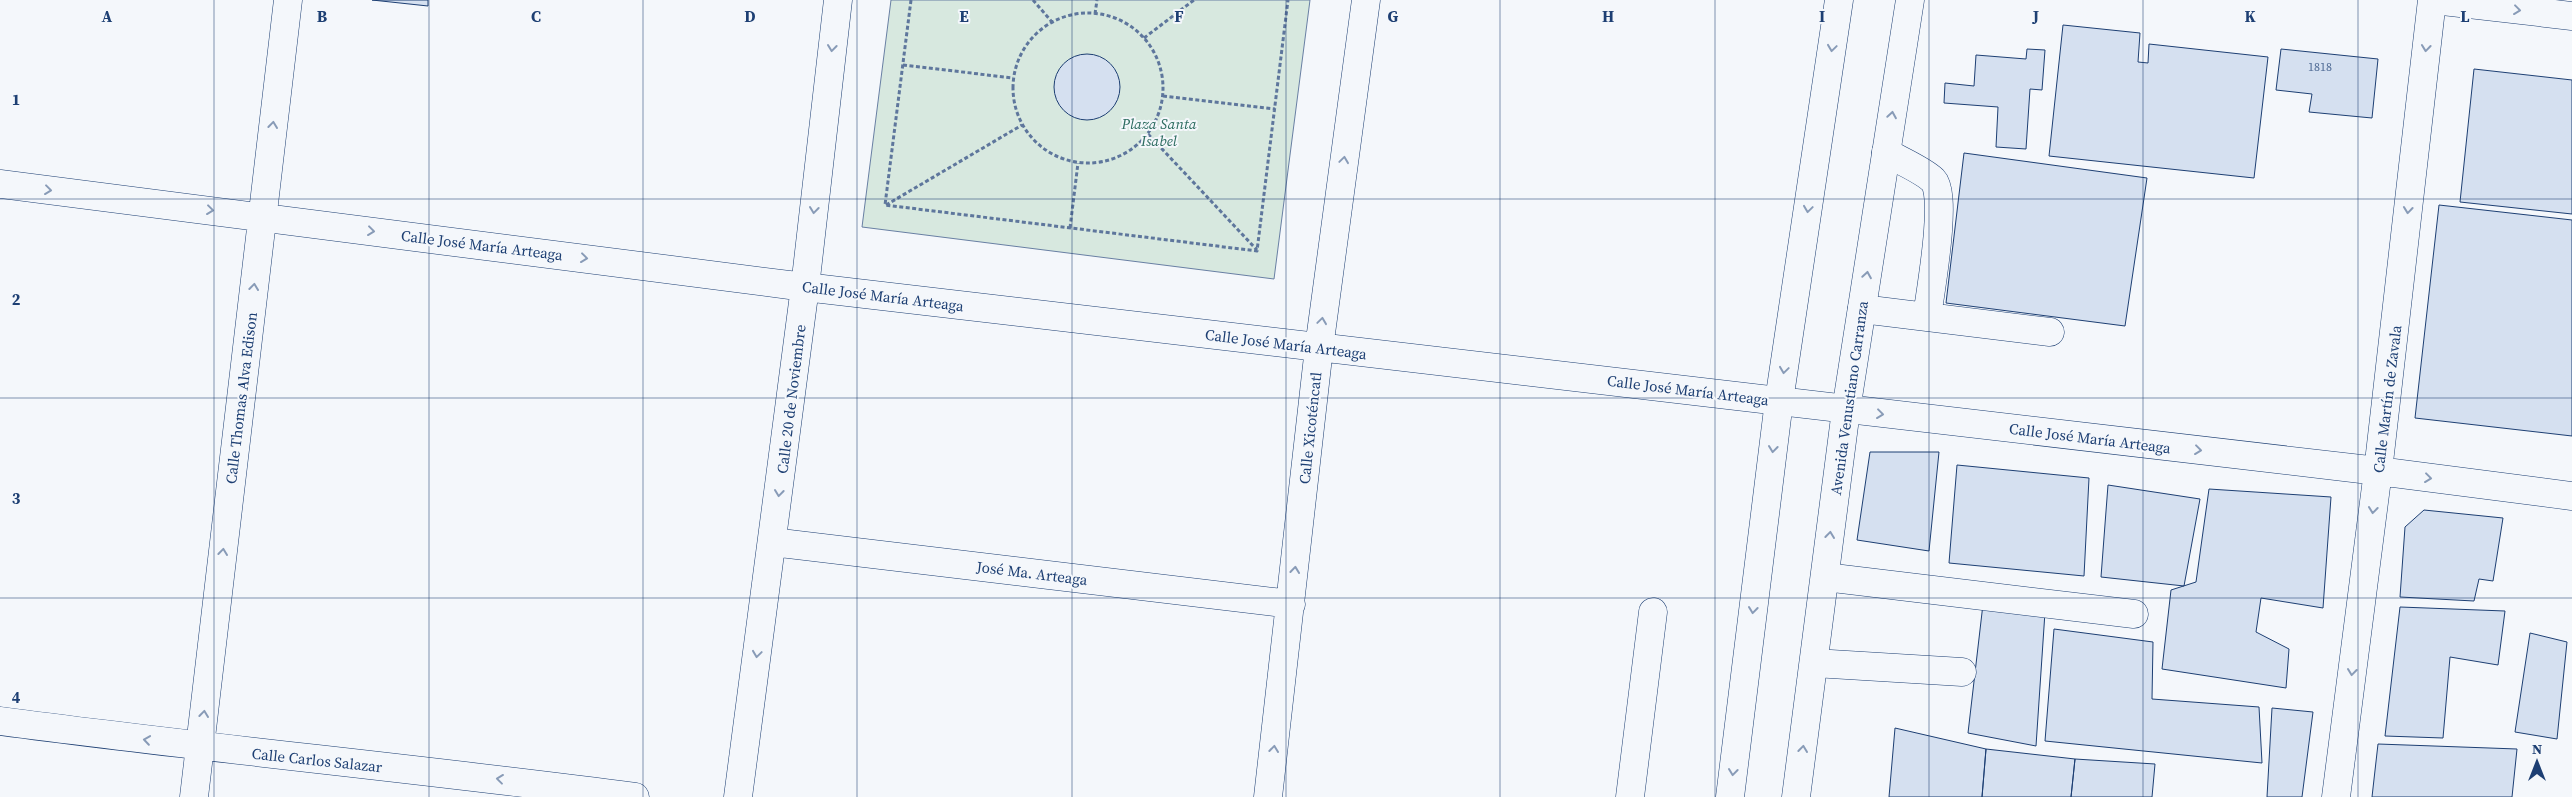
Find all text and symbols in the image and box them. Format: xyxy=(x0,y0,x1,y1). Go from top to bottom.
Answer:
one-way arrow xyxy=(2513,4,2521,15)
text: A xyxy=(102,5,113,27)
text: B xyxy=(317,5,328,27)
text: C xyxy=(531,5,541,27)
text: D xyxy=(744,5,756,27)
text: E xyxy=(959,5,969,27)
text: F xyxy=(1174,5,1184,27)
text: G xyxy=(1388,5,1399,27)
text: H xyxy=(1602,5,1614,27)
text: I xyxy=(1819,5,1825,27)
text: J xyxy=(2032,5,2039,27)
text: K xyxy=(2244,5,2256,27)
text: L xyxy=(2460,5,2470,27)
one-way arrow xyxy=(1827,44,1837,53)
one-way arrow xyxy=(827,45,838,53)
one-way arrow xyxy=(2421,45,2432,53)
house number: 1818 xyxy=(2308,59,2332,75)
text: 1 xyxy=(12,88,20,110)
one-way arrow xyxy=(1886,110,1896,119)
park label: Plaza Santa Isabel xyxy=(1120,113,1197,151)
one-way arrow xyxy=(267,121,278,129)
one-way arrow xyxy=(1338,156,1349,164)
one-way arrow xyxy=(45,184,53,195)
one-way arrow xyxy=(206,204,214,215)
one-way arrow xyxy=(1803,205,1813,213)
one-way arrow xyxy=(809,206,820,214)
one-way arrow xyxy=(2403,206,2414,214)
one-way arrow xyxy=(367,225,375,236)
street label: Calle José María Arteaga xyxy=(400,225,564,265)
one-way arrow xyxy=(580,252,588,263)
one-way arrow xyxy=(1861,271,1871,280)
street label: Calle José María Arteaga xyxy=(801,276,965,316)
one-way arrow xyxy=(248,282,259,290)
text: 2 xyxy=(12,288,21,310)
street label: Avenida Venustiano Carranza xyxy=(1825,299,1873,496)
street label: Calle Thomas Alva Edison xyxy=(220,311,262,485)
one-way arrow xyxy=(1317,317,1327,326)
street label: Calle 20 de Noviembre xyxy=(771,323,811,475)
street label: Calle José María Arteaga xyxy=(1204,324,1368,364)
street label: Calle Martín de Zavala xyxy=(2368,324,2407,474)
one-way arrow xyxy=(1779,366,1790,374)
street label: Calle Xicoténcatl xyxy=(1294,370,1326,485)
street label: Calle José María Arteaga xyxy=(1606,370,1770,410)
one-way arrow xyxy=(1876,408,1884,419)
street label: Calle José María Arteaga xyxy=(2008,418,2172,458)
one-way arrow xyxy=(1768,445,1779,453)
one-way arrow xyxy=(2193,445,2202,455)
one-way arrow xyxy=(2425,472,2433,483)
text: 3 xyxy=(12,487,21,509)
one-way arrow xyxy=(774,488,784,497)
one-way arrow xyxy=(2368,507,2379,515)
one-way arrow xyxy=(1824,531,1835,539)
one-way arrow xyxy=(217,548,228,556)
street label: José Ma. Arteaga xyxy=(974,556,1089,590)
one-way arrow xyxy=(1289,566,1300,574)
one-way arrow xyxy=(1748,607,1759,615)
one-way arrow xyxy=(752,650,763,658)
one-way arrow xyxy=(2347,668,2358,676)
text: 4 xyxy=(12,686,21,708)
one-way arrow xyxy=(198,710,209,718)
one-way arrow xyxy=(143,735,151,746)
north arrow xyxy=(2512,737,2562,787)
text: N xyxy=(2532,739,2542,759)
street label: Calle Carlos Salazar xyxy=(251,743,384,777)
one-way arrow xyxy=(1268,744,1279,752)
one-way arrow xyxy=(1797,744,1807,753)
one-way arrow xyxy=(1728,768,1739,776)
one-way arrow xyxy=(495,774,503,785)

